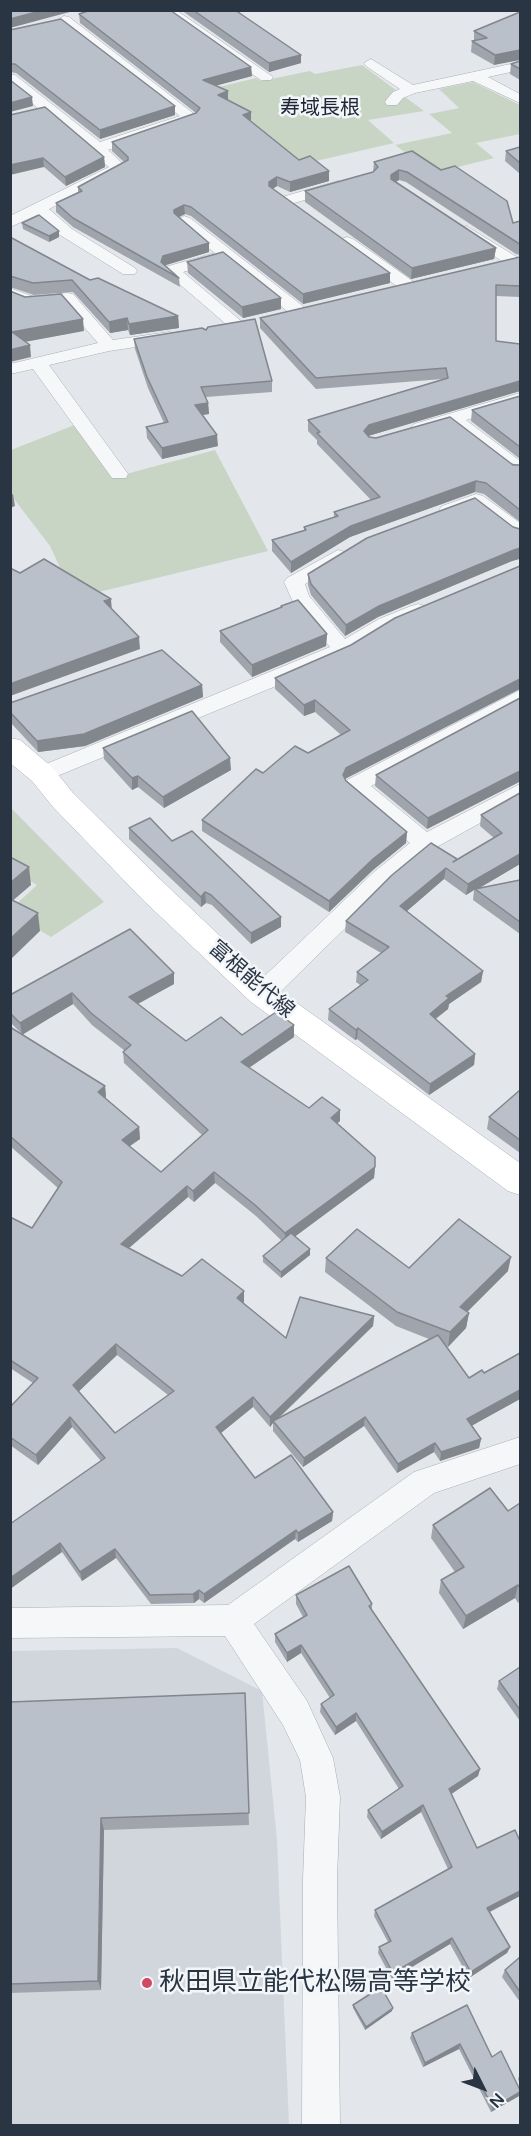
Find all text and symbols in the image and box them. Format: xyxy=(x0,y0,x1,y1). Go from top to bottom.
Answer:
district label: 寿域長根 xyxy=(280,97,360,121)
street label: 富根能代線 xyxy=(203,936,299,1024)
place label: 秋田県立能代松陽高等学校 xyxy=(159,1967,471,1999)
marker: 秋田県立能代松陽高等学校 xyxy=(140,1976,154,1990)
north arrow xyxy=(453,2058,513,2118)
text: N xyxy=(485,2089,508,2112)

